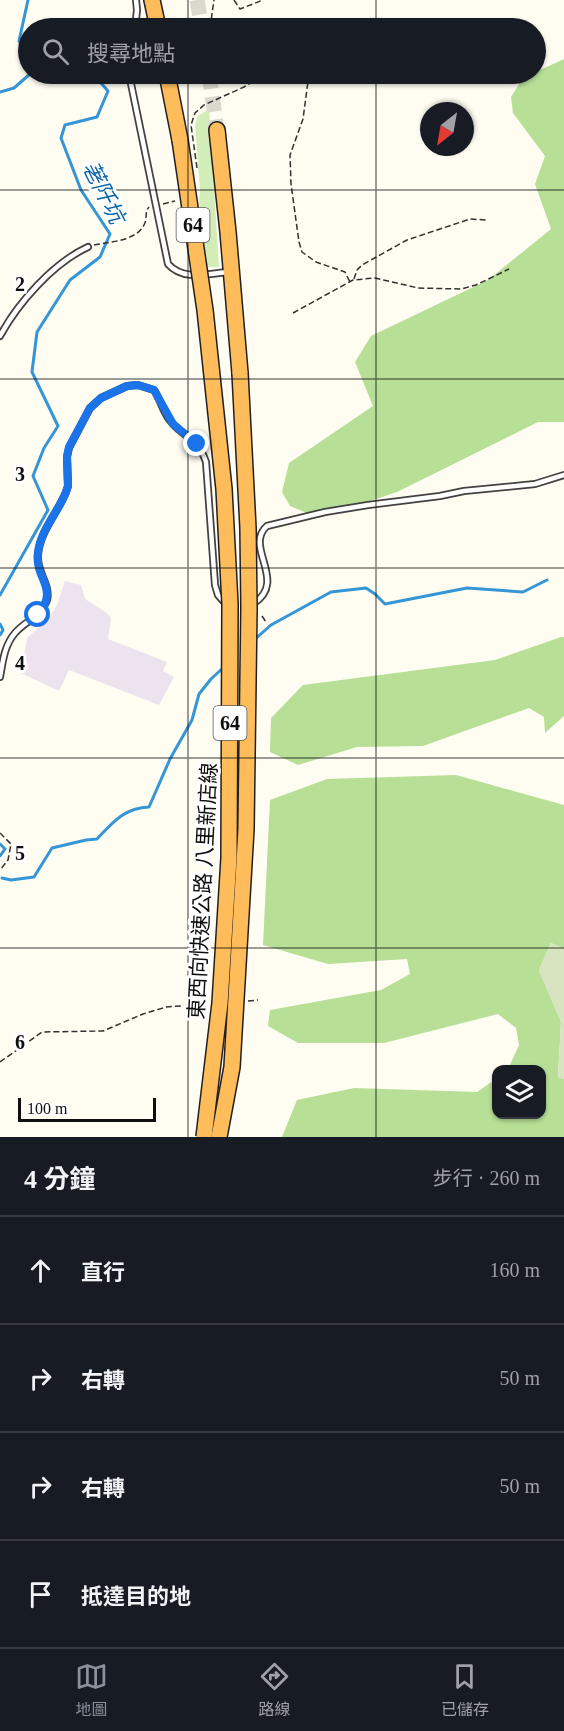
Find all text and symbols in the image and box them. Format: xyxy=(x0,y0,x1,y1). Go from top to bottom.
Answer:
search box xyxy=(18,18,546,84)
icon: search xyxy=(39,35,72,68)
text: 搜尋地點 xyxy=(87,41,175,66)
north arrow xyxy=(420,102,474,156)
water label: 荖阡坑 xyxy=(77,157,131,230)
road number: 64 xyxy=(176,208,210,242)
text: 2 xyxy=(15,273,25,295)
route end xyxy=(183,430,209,456)
text: 3 xyxy=(15,463,25,485)
route start xyxy=(24,601,50,627)
text: 4 xyxy=(15,652,25,674)
road number: 64 xyxy=(214,706,246,740)
street label: 東西向快速公路 八里新店線 xyxy=(184,762,222,1020)
text: 5 xyxy=(15,842,25,864)
text: 6 xyxy=(15,1031,25,1053)
map controls xyxy=(492,1065,546,1119)
button: layers xyxy=(492,1065,546,1119)
scale bar xyxy=(18,1095,156,1122)
text: 100 m xyxy=(27,1100,67,1117)
text: 4 分鐘 xyxy=(24,1165,96,1194)
text: 步行 · 260 m xyxy=(433,1167,540,1189)
icon: ahead xyxy=(24,1254,57,1287)
text: 160 m xyxy=(489,1259,540,1281)
text: 直行 xyxy=(81,1260,125,1285)
icon: right xyxy=(24,1362,57,1395)
text: 50 m xyxy=(499,1367,540,1389)
text: 右轉 xyxy=(81,1368,125,1393)
icon: right xyxy=(24,1470,57,1503)
text: 50 m xyxy=(499,1475,540,1497)
text: 右轉 xyxy=(81,1476,125,1501)
icon: arrive xyxy=(24,1578,57,1611)
text: 抵達目的地 xyxy=(81,1584,191,1609)
tab: 地圖 xyxy=(75,1660,108,1720)
tab: 路線 xyxy=(258,1660,291,1720)
tab: 已儲存 xyxy=(441,1660,489,1720)

